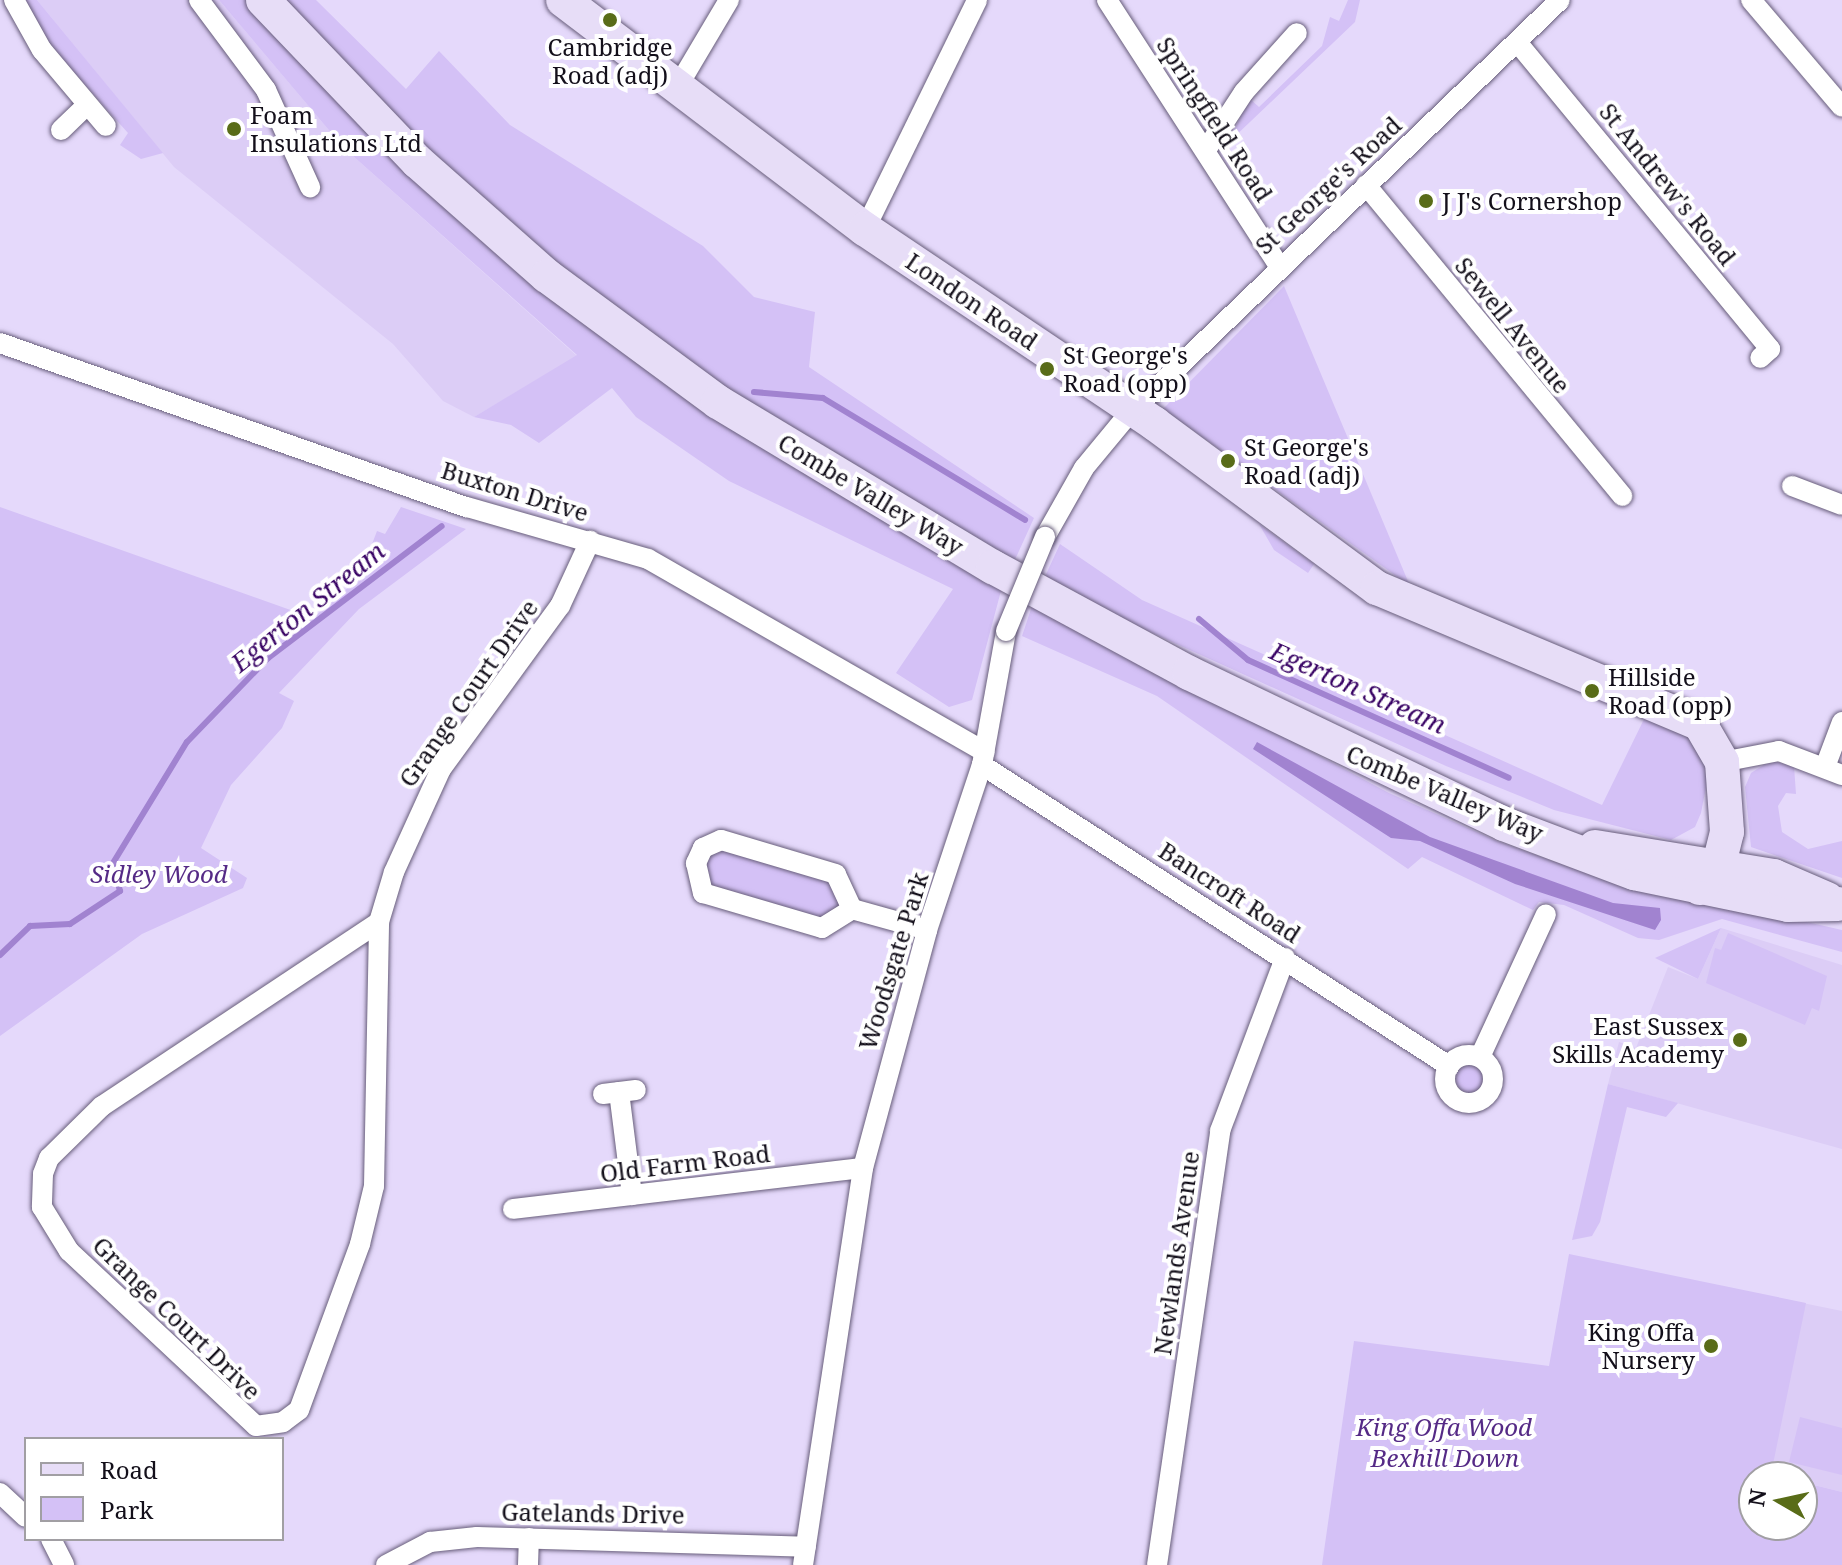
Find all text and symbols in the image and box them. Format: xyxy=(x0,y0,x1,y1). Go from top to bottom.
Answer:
marker: Cambridge Road (adj) xyxy=(601,11,619,29)
street label: Springfield Road xyxy=(1151,31,1279,207)
place label: Cambridge Road (adj) xyxy=(547,33,673,89)
street label: St Andrew's Road xyxy=(1594,97,1742,271)
place label: Foam Insulations Ltd xyxy=(250,101,422,157)
street label: St George's Road xyxy=(1249,110,1407,260)
marker: Foam Insulations Ltd xyxy=(225,120,243,138)
place label: J J's Cornershop xyxy=(1442,187,1622,215)
marker: J J's Cornershop xyxy=(1417,192,1435,210)
street label: London Road xyxy=(901,246,1043,356)
street label: Sewell Avenue xyxy=(1449,251,1577,399)
place label: St George's Road (opp) xyxy=(1063,341,1188,397)
marker: St George's Road (opp) xyxy=(1038,360,1056,378)
street label: Combe Valley Way xyxy=(773,427,969,561)
place label: St George's Road (adj) xyxy=(1244,433,1369,489)
marker: St George's Road (adj) xyxy=(1219,452,1237,470)
street label: Buxton Drive xyxy=(438,455,592,527)
water label: Egerton Stream xyxy=(225,535,391,679)
street label: Grange Court Drive xyxy=(393,594,543,792)
water label: Egerton Stream xyxy=(1265,635,1451,741)
place label: Hillside Road (opp) xyxy=(1608,663,1732,719)
marker: Hillside Road (opp) xyxy=(1583,682,1601,700)
street label: Combe Valley Way xyxy=(1342,739,1548,847)
street label: Bancroft Road xyxy=(1154,836,1306,948)
park label: Sidley Wood xyxy=(90,860,228,888)
street label: Woodsgate Park xyxy=(852,869,934,1053)
place label: East Sussex Skills Academy xyxy=(1552,1012,1724,1068)
marker: East Sussex Skills Academy xyxy=(1731,1031,1749,1049)
street label: Old Farm Road xyxy=(598,1138,772,1188)
street label: Newlands Avenue xyxy=(1147,1149,1205,1357)
street label: Grange Court Drive xyxy=(87,1231,267,1405)
place label: King Offa Nursery xyxy=(1588,1318,1695,1374)
marker: King Offa Nursery xyxy=(1702,1337,1720,1355)
park label: King Offa Wood xyxy=(1356,1413,1532,1441)
legend xyxy=(24,1437,284,1541)
park label: Bexhill Down xyxy=(1371,1444,1519,1472)
text: Road xyxy=(100,1453,158,1486)
north arrow xyxy=(1738,1461,1818,1541)
text: N xyxy=(1740,1487,1772,1508)
text: Park xyxy=(100,1493,153,1526)
street label: Gatelands Drive xyxy=(501,1497,685,1529)

